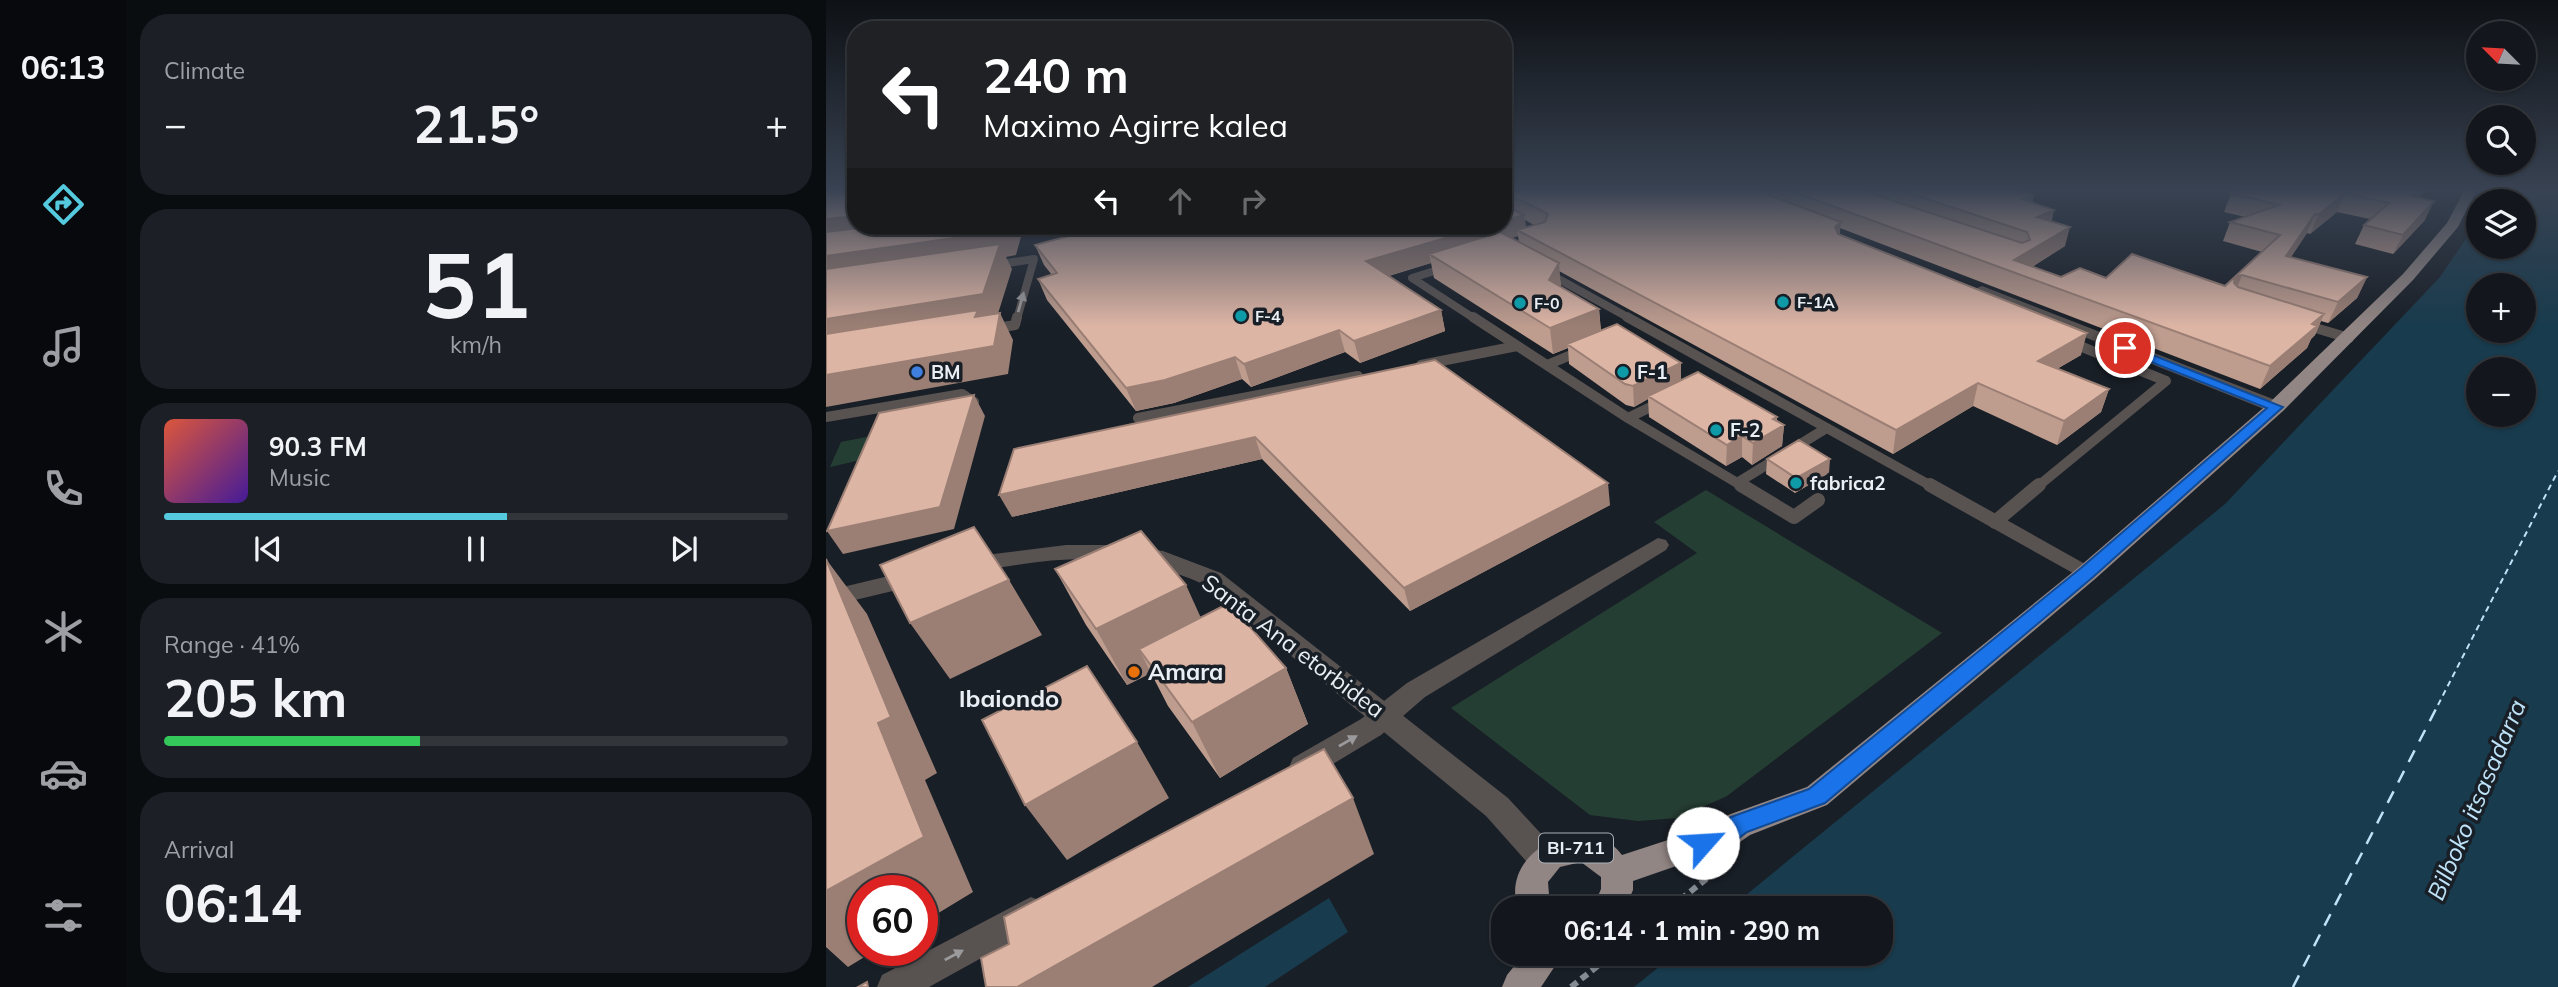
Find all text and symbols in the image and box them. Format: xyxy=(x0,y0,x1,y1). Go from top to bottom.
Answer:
north arrow xyxy=(2466,21,2536,91)
map controls xyxy=(2466,21,2536,427)
text: 240 m xyxy=(983,44,1129,105)
text: 06:13 xyxy=(21,47,105,87)
icon: left xyxy=(868,49,959,140)
text: Climate xyxy=(164,56,245,85)
text: 21.5° xyxy=(413,91,539,156)
text: − xyxy=(164,100,187,148)
text: + xyxy=(765,100,788,148)
text: Maximo Agirre kalea xyxy=(983,105,1288,145)
button: search xyxy=(2466,105,2536,175)
icon: directions xyxy=(39,180,88,229)
icon: left xyxy=(1088,182,1126,220)
icon: ahead xyxy=(1161,182,1199,220)
icon: right xyxy=(1234,182,1272,220)
button: layers xyxy=(2466,189,2536,259)
text: 51 xyxy=(421,227,531,341)
button: + xyxy=(2466,273,2536,343)
one-way arrow xyxy=(1017,291,1027,312)
place label: F-1A xyxy=(1797,292,1835,312)
place label: F-0 xyxy=(1534,293,1560,313)
marker: F-1A xyxy=(1775,294,1791,310)
marker: F-0 xyxy=(1512,295,1528,311)
place label: F-4 xyxy=(1255,306,1281,326)
marker: F-4 xyxy=(1233,308,1249,324)
pin xyxy=(2095,318,2155,378)
icon: music xyxy=(39,322,88,371)
icon: arrive xyxy=(2106,329,2144,367)
text: km/h xyxy=(450,330,502,359)
button: − xyxy=(2466,357,2536,427)
place label: BM xyxy=(931,360,961,384)
place label: F-1 xyxy=(1637,360,1667,384)
marker: BM xyxy=(909,364,925,380)
marker: F-1 xyxy=(1615,364,1631,380)
place label: F-2 xyxy=(1730,418,1760,442)
marker: F-2 xyxy=(1708,422,1724,438)
text: 90.3 FM xyxy=(269,430,367,463)
text: Music xyxy=(269,463,330,492)
icon: phone xyxy=(39,464,88,513)
place label: fabrica2 xyxy=(1810,471,1886,495)
marker: fabrica2 xyxy=(1788,475,1804,491)
icon: previous xyxy=(249,530,287,568)
icon: pause xyxy=(457,530,495,568)
icon: next xyxy=(665,530,703,568)
street label: Santa Ana etorbidea xyxy=(1196,568,1390,724)
icon: climate xyxy=(39,607,88,656)
text: Range · 41% xyxy=(164,630,300,659)
place label: Amara xyxy=(1148,657,1223,686)
marker: Amara xyxy=(1126,664,1142,680)
text: 205 km xyxy=(164,665,347,730)
district label: Ibaiondo xyxy=(959,683,1059,713)
water label: Bilboko itsasadarra xyxy=(2420,695,2532,904)
one-way arrow xyxy=(1338,734,1357,747)
icon: car xyxy=(39,749,88,798)
position arrow xyxy=(1666,806,1740,880)
road number: BI-711 xyxy=(1539,834,1613,862)
text: Arrival xyxy=(164,835,234,864)
text: 06:14 xyxy=(164,870,302,935)
speed limit sign: 60 xyxy=(847,875,938,966)
icon: filters xyxy=(39,891,88,940)
text: 06:14 · 1 min · 290 m xyxy=(1564,914,1820,947)
one-way arrow xyxy=(944,949,964,960)

